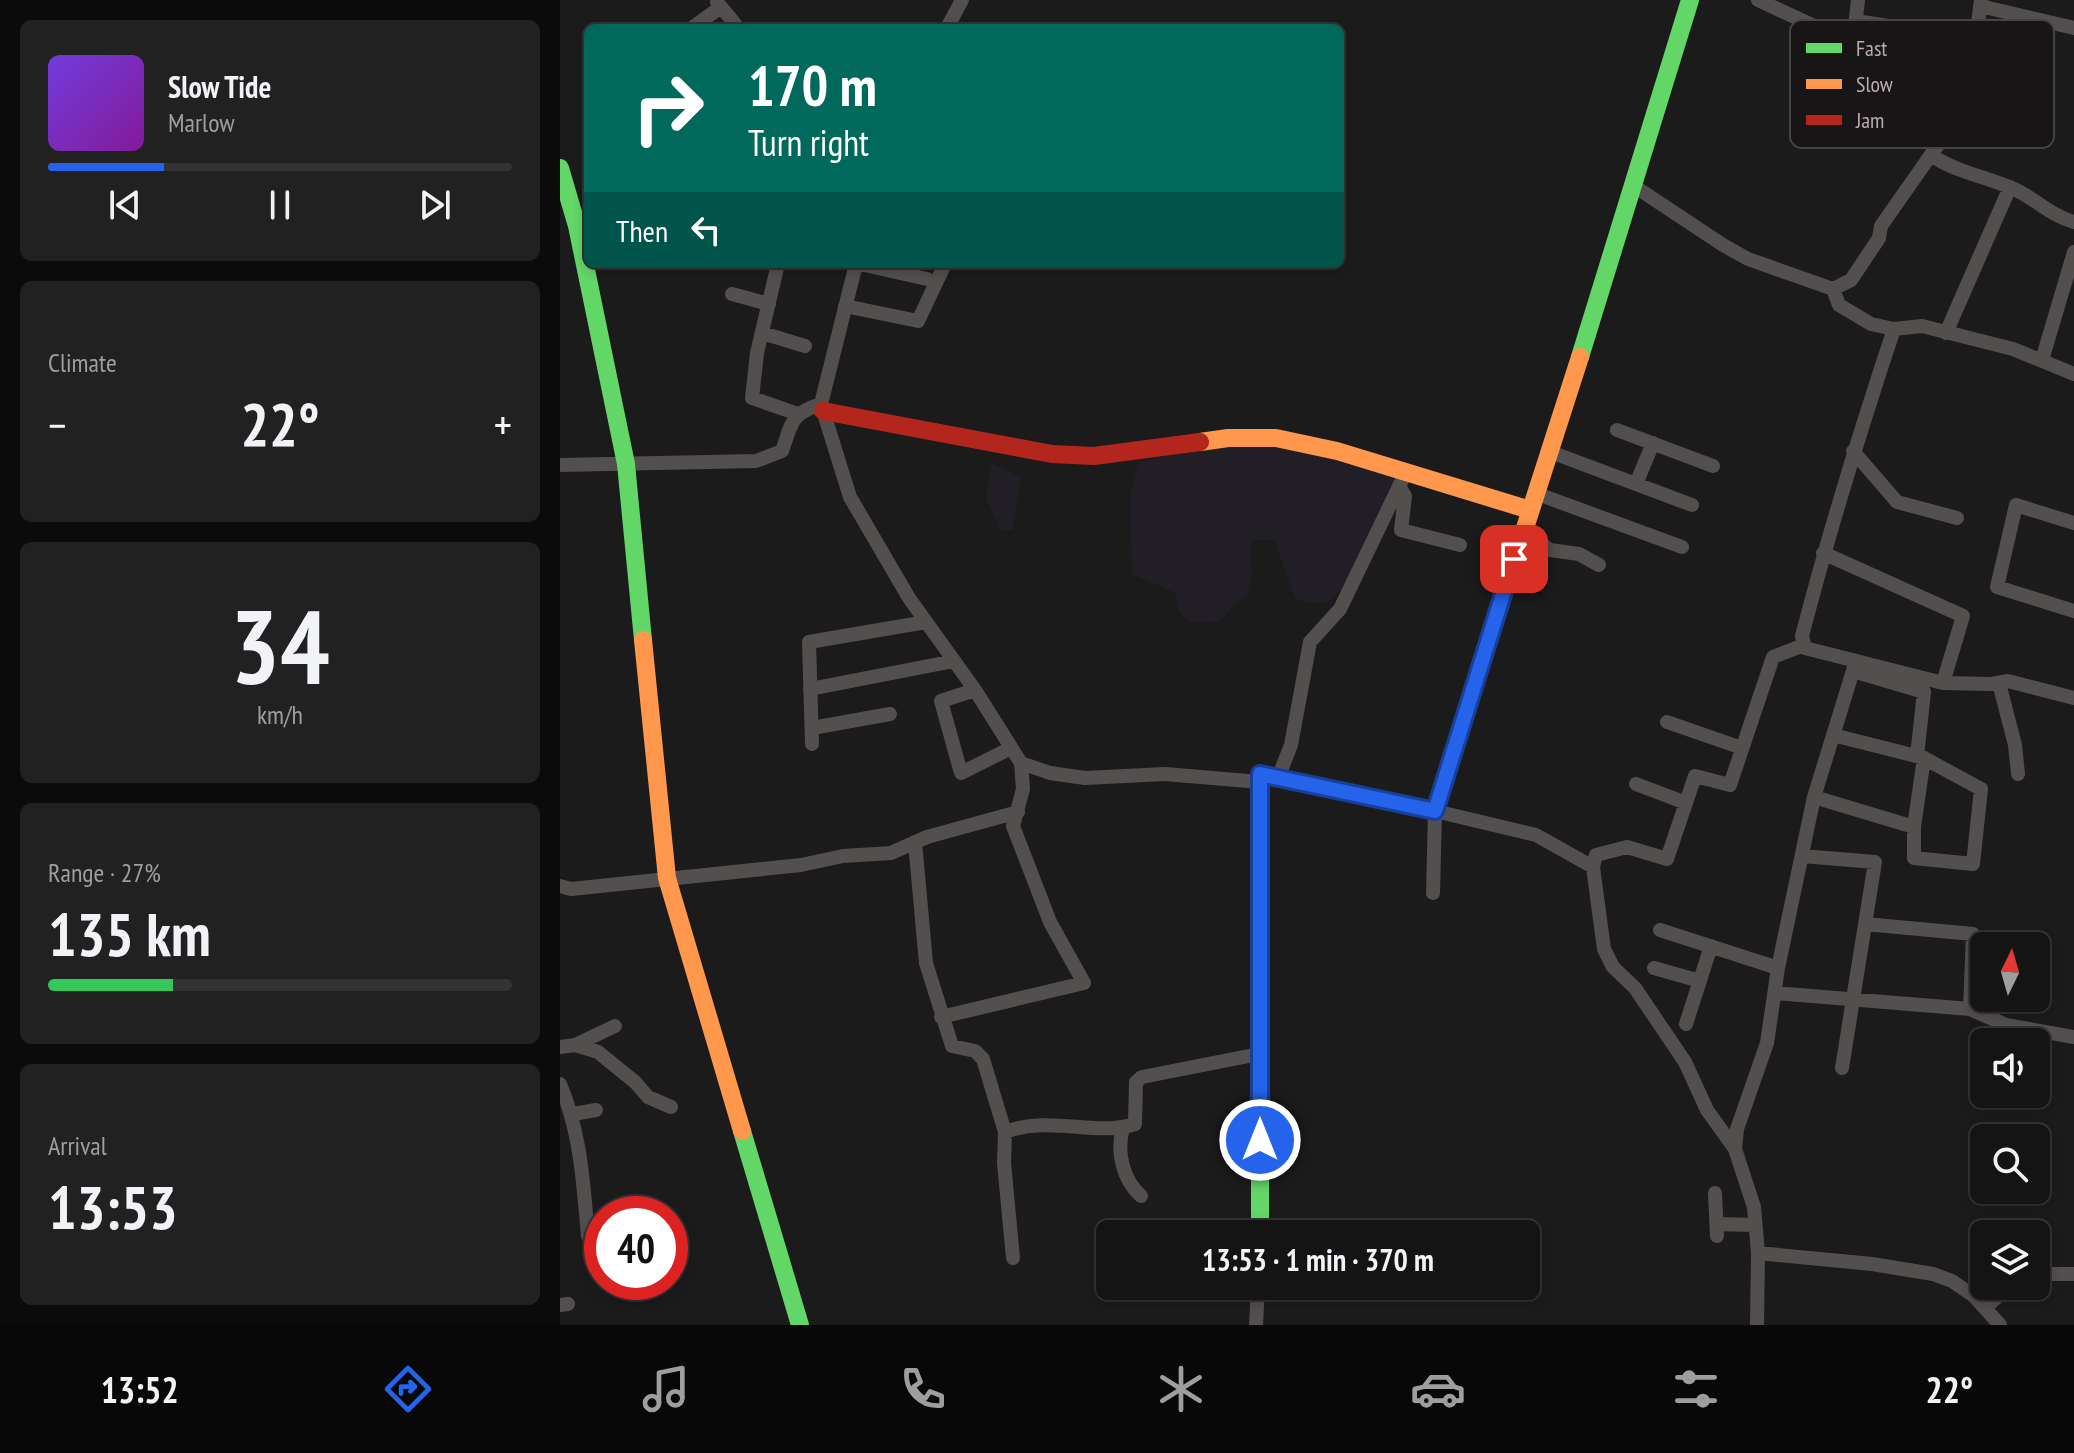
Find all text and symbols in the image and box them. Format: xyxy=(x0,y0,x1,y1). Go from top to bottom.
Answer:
legend xyxy=(1790,20,2054,148)
text: Fast xyxy=(1856,34,1887,62)
text: 170 m xyxy=(748,49,877,121)
icon: right xyxy=(616,56,720,160)
text: Slow Tide xyxy=(168,67,271,106)
text: Slow xyxy=(1856,70,1893,98)
text: Marlow xyxy=(168,106,234,139)
text: Jam xyxy=(1855,106,1884,134)
text: Turn right xyxy=(748,119,869,166)
icon: previous xyxy=(103,183,147,227)
icon: pause xyxy=(258,183,302,227)
icon: next xyxy=(413,183,457,227)
icon: left xyxy=(684,208,728,252)
text: Then xyxy=(616,211,668,250)
text: Climate xyxy=(48,346,117,379)
text: 22° xyxy=(240,385,320,463)
text: − xyxy=(48,396,66,453)
text: + xyxy=(494,396,512,453)
pin xyxy=(1480,525,1548,593)
icon: arrive xyxy=(1492,537,1536,581)
text: 34 xyxy=(230,578,330,713)
text: km/h xyxy=(257,698,303,731)
text: Range · 27% xyxy=(48,856,161,889)
text: 135 km xyxy=(48,895,211,973)
north arrow xyxy=(1970,932,2050,1012)
map controls xyxy=(1970,932,2050,1300)
button: sound xyxy=(1970,1028,2050,1108)
position arrow xyxy=(1218,1098,1302,1182)
button: search xyxy=(1970,1124,2050,1204)
text: Arrival xyxy=(48,1129,107,1162)
text: 13:53 xyxy=(48,1168,178,1246)
speed limit sign: 40 xyxy=(584,1196,688,1300)
button: layers xyxy=(1970,1220,2050,1300)
text: 13:53 · 1 min · 370 m xyxy=(1202,1240,1434,1279)
icon: directions xyxy=(380,1361,436,1417)
icon: music xyxy=(638,1361,694,1417)
icon: phone xyxy=(895,1361,951,1417)
icon: climate xyxy=(1153,1361,1209,1417)
icon: car xyxy=(1410,1361,1466,1417)
icon: filters xyxy=(1668,1361,1724,1417)
text: 13:52 xyxy=(101,1366,179,1413)
text: 22° xyxy=(1926,1366,1973,1413)

